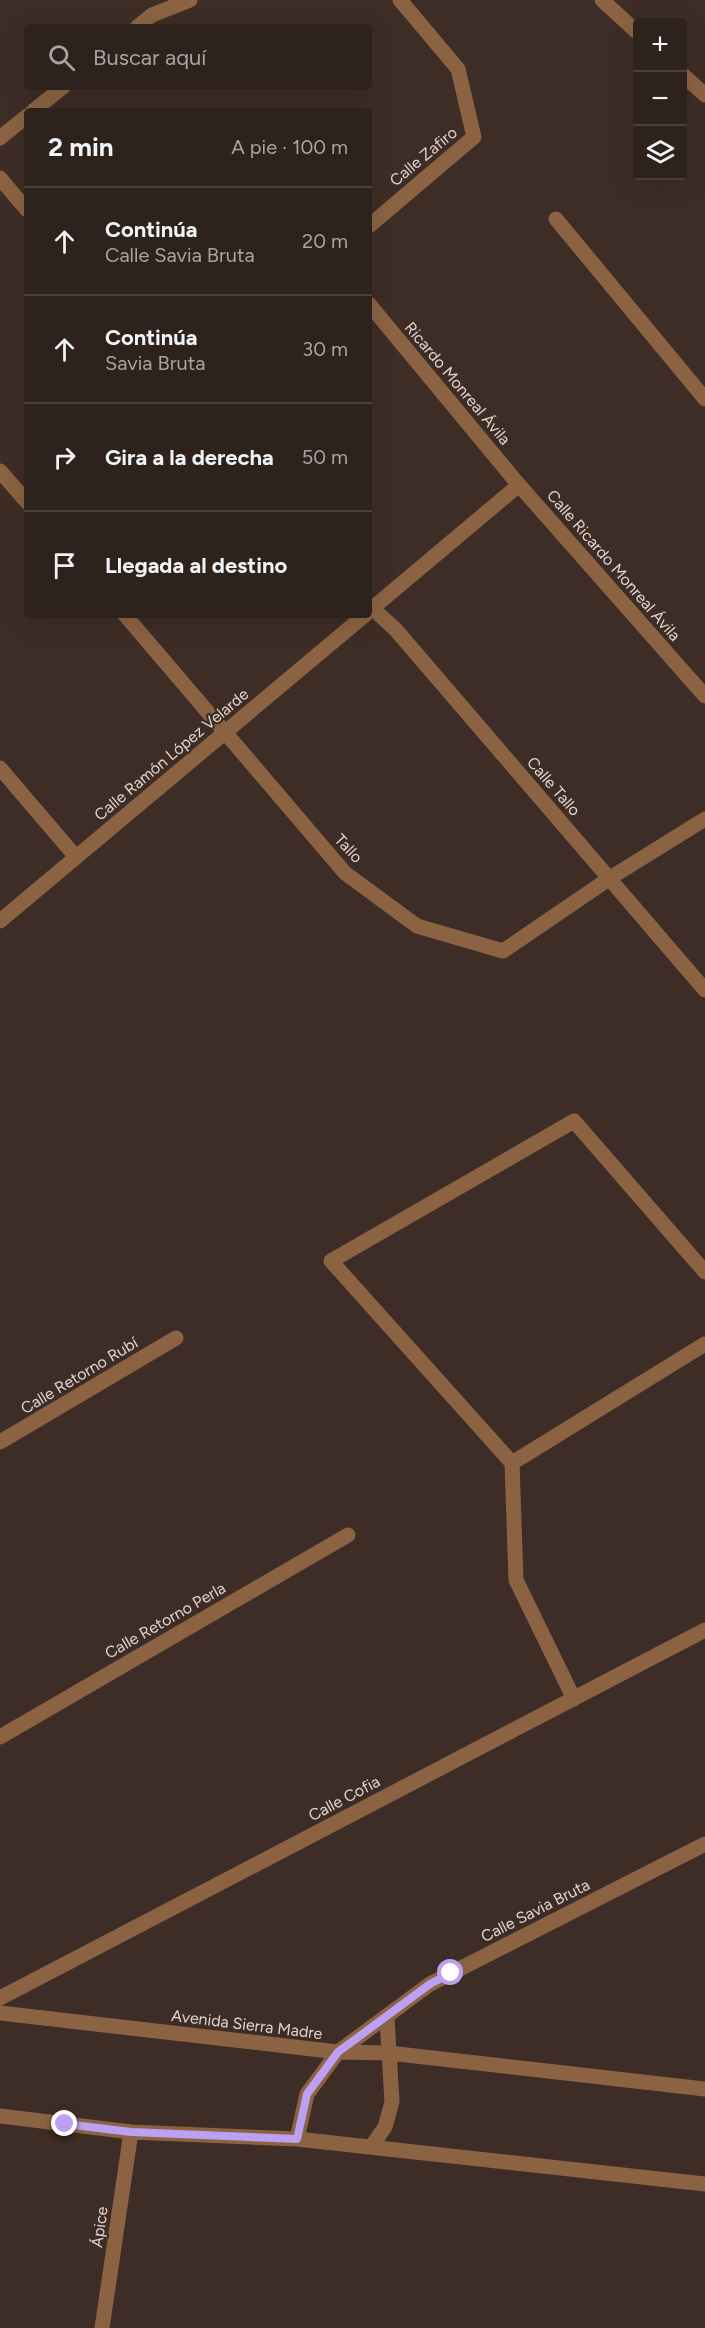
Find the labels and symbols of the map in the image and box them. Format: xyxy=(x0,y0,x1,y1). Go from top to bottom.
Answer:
street label: Calle Zafiro xyxy=(386,123,461,190)
street label: Ricardo Monreal Ávila xyxy=(401,318,515,449)
street label: Calle Ricardo Monreal Ávila xyxy=(543,486,684,645)
street label: Calle Ramón López Velarde xyxy=(90,684,252,824)
street label: Calle Tallo xyxy=(523,753,584,820)
street label: Tallo xyxy=(331,830,367,867)
street label: Calle Retorno Rubí xyxy=(17,1332,142,1418)
street label: Calle Retorno Perla xyxy=(102,1578,229,1663)
street label: Calle Cofia xyxy=(305,1772,383,1825)
street label: Calle Savia Bruta xyxy=(478,1875,593,1946)
route start xyxy=(437,1959,463,1985)
street label: Avenida Sierra Madre xyxy=(170,2006,324,2043)
route end xyxy=(51,2110,77,2136)
street label: Ápice xyxy=(87,2205,112,2249)

